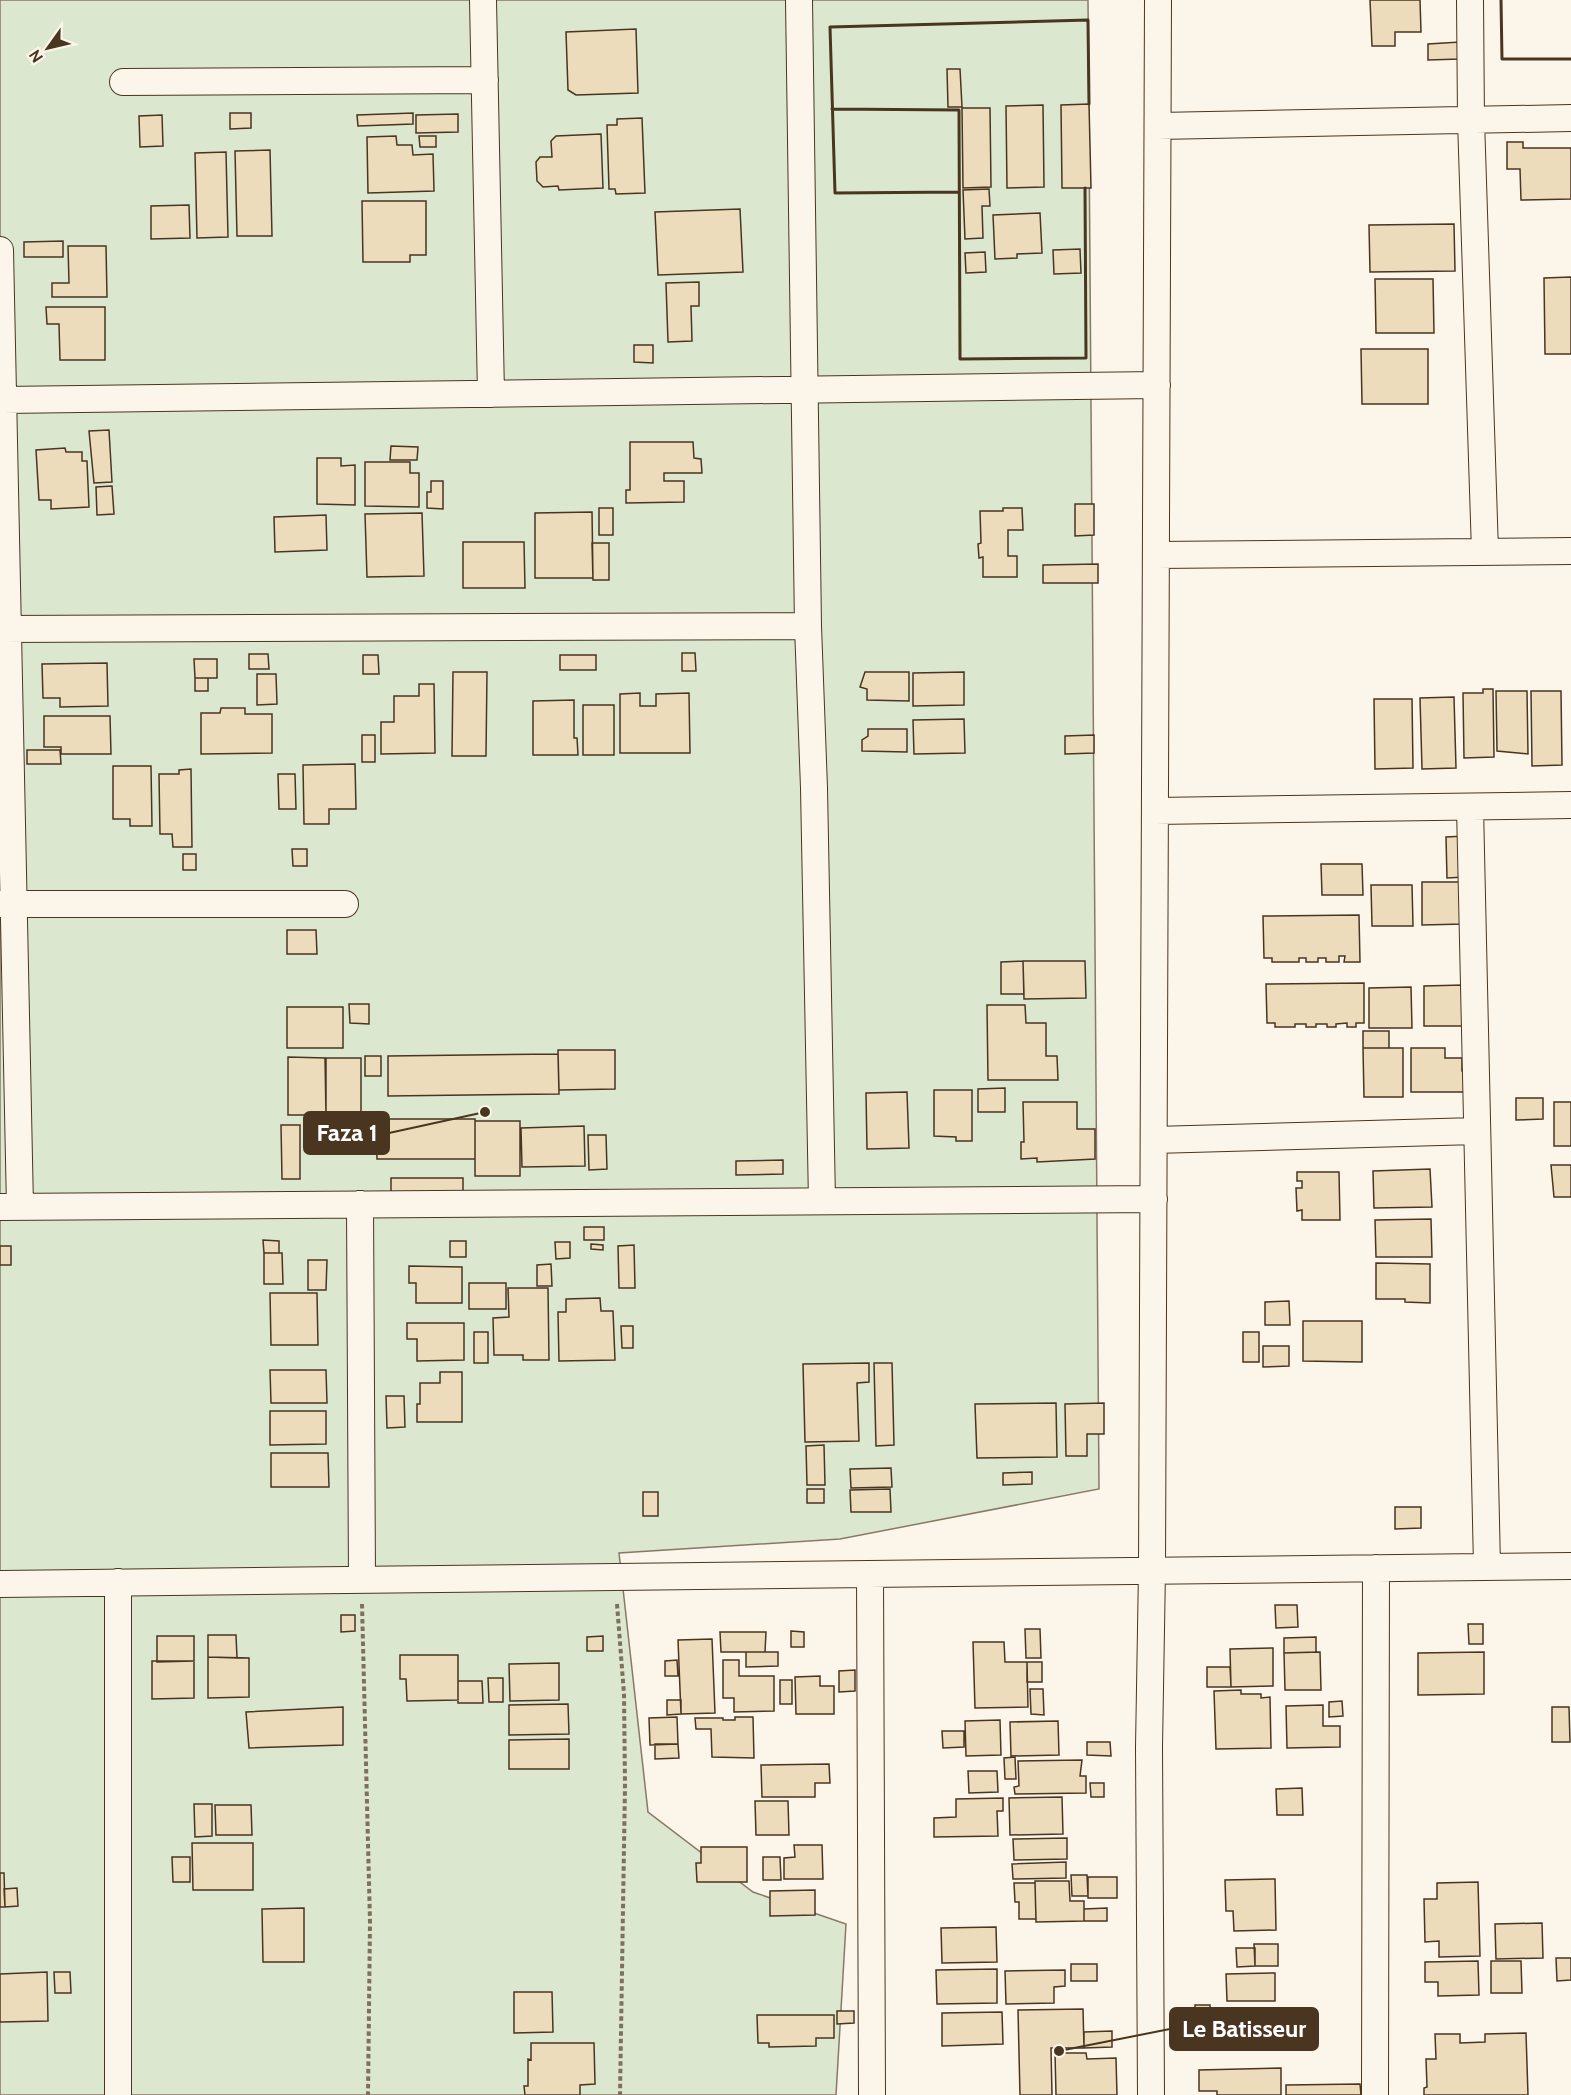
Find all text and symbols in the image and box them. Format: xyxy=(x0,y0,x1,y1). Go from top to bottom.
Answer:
north arrow xyxy=(18,18,78,78)
text: N xyxy=(25,46,47,66)
callout: Faza 1 xyxy=(304,1112,389,1154)
text: Faza 1 xyxy=(316,1118,378,1147)
callout: Le Batisseur xyxy=(1170,2008,1318,2050)
text: Le Batisseur xyxy=(1182,2014,1306,2043)

